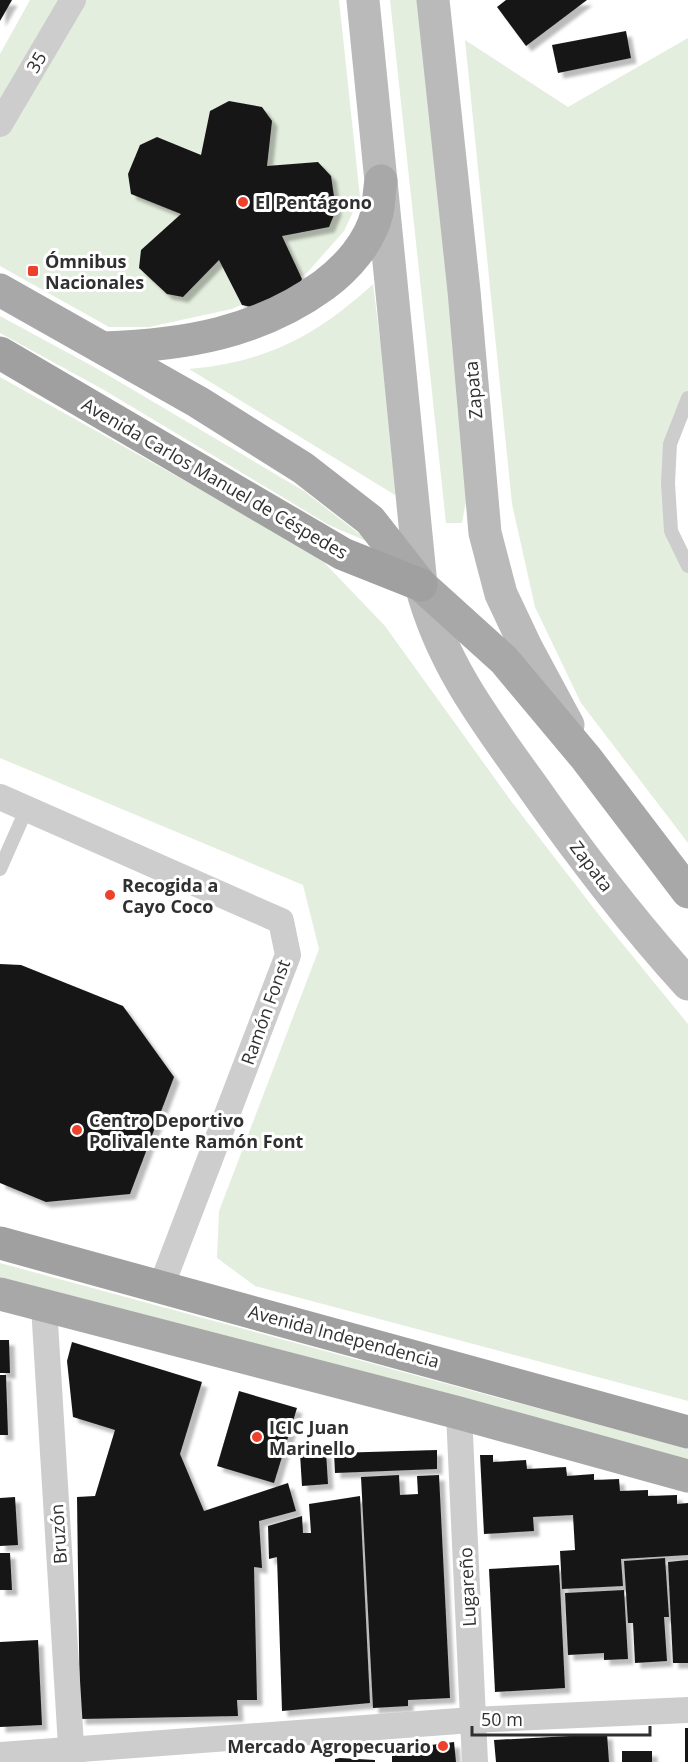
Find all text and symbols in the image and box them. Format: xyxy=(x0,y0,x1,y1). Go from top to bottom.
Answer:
street label: 35 xyxy=(20,47,52,77)
place label: El Pentágono xyxy=(255,190,372,214)
marker: El Pentágono xyxy=(236,195,250,209)
place label: Ómnibus Nacionales xyxy=(45,249,144,294)
marker: Ómnibus Nacionales xyxy=(26,264,40,278)
street label: Zapata xyxy=(459,360,487,420)
street label: Avenida Carlos Manuel de Céspedes xyxy=(78,392,352,564)
street label: Zapata xyxy=(565,836,619,896)
place label: Recogida a Cayo Coco xyxy=(122,873,218,918)
marker: Recogida a Cayo Coco xyxy=(103,888,117,902)
street label: Ramón Fonst xyxy=(235,956,295,1068)
place label: Centro Deportivo Polivalente Ramón Font xyxy=(89,1108,304,1153)
marker: Centro Deportivo Polivalente Ramón Font xyxy=(70,1123,84,1137)
street label: Avenida Independencia xyxy=(246,1299,442,1373)
place label: ICIC Juan Marinello xyxy=(269,1415,355,1460)
marker: ICIC Juan Marinello xyxy=(250,1430,264,1444)
street label: Bruzón xyxy=(44,1503,72,1565)
street label: Lugareño xyxy=(453,1547,481,1627)
scale bar xyxy=(472,1699,650,1737)
text: 50 m xyxy=(481,1707,523,1731)
place label: Mercado Agropecuario xyxy=(227,1734,431,1758)
marker: Mercado Agropecuario xyxy=(436,1739,450,1753)

